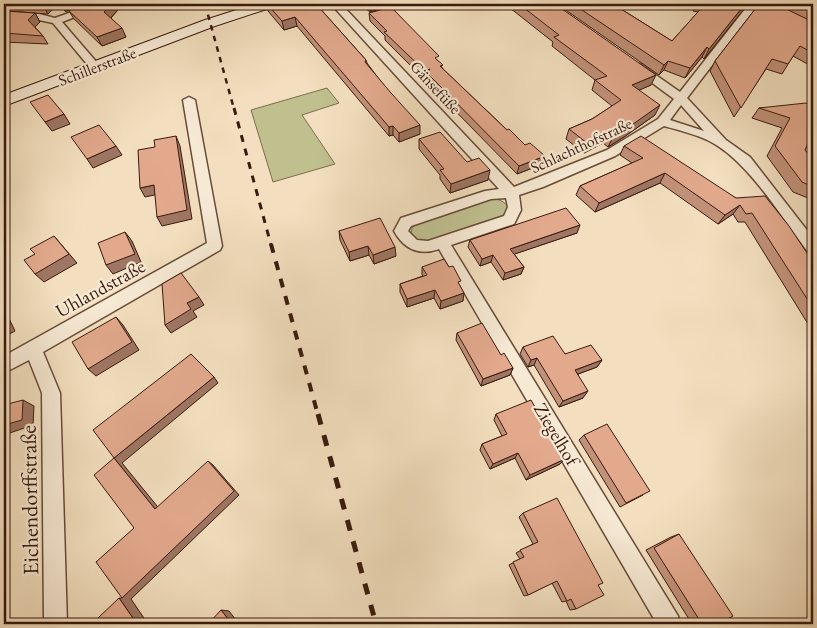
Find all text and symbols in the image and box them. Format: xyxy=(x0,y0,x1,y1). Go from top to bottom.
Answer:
street label: Schillerstraße xyxy=(55,42,139,91)
street label: Gänsefüße xyxy=(406,56,466,119)
street label: Schlachthofstraße xyxy=(527,113,635,178)
street label: Uhlandstraße xyxy=(51,254,149,323)
street label: Ziegelhof xyxy=(528,398,586,472)
street label: Eichendorffstraße xyxy=(14,424,45,575)

